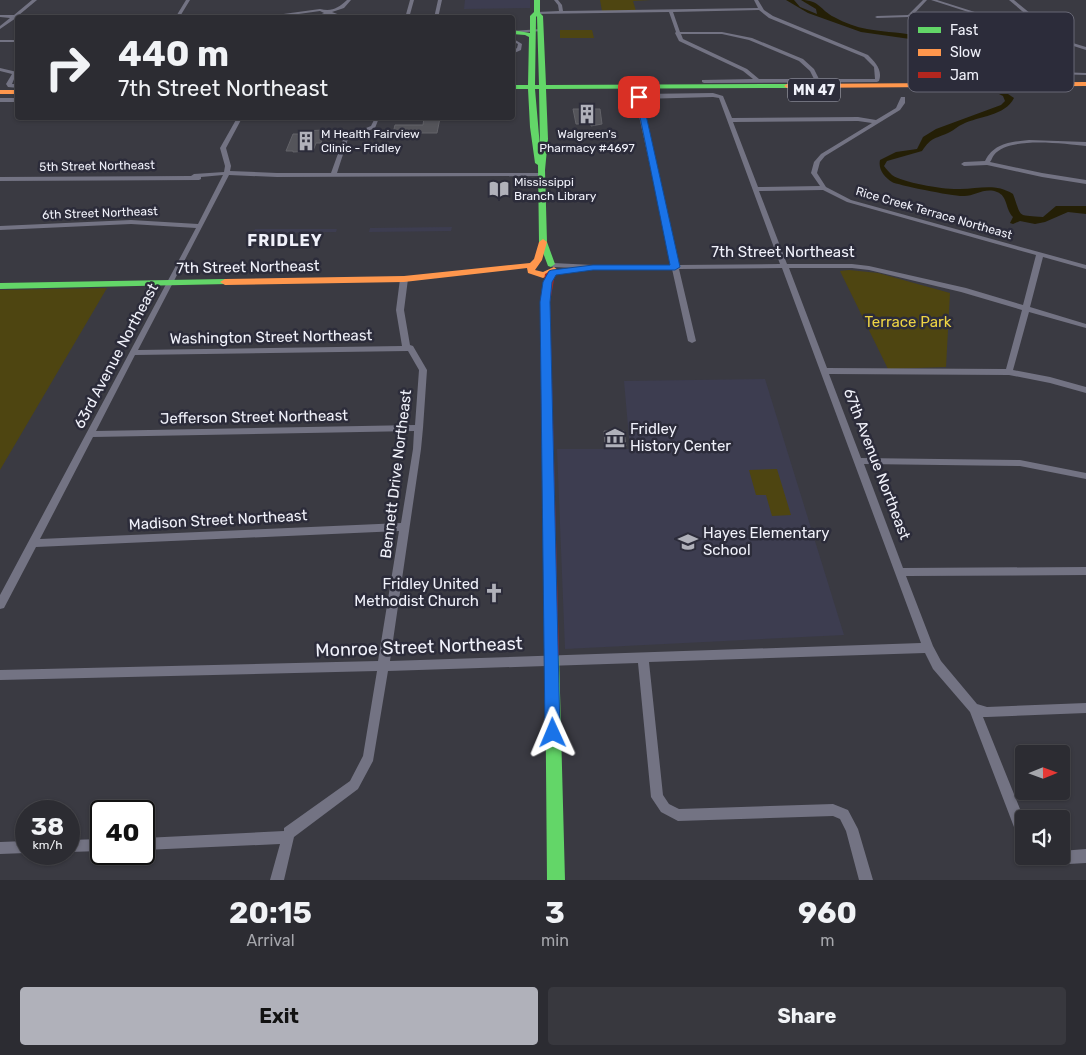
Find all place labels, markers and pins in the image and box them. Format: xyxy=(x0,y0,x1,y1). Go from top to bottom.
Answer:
pin xyxy=(618,76,660,118)
building icon: Walgreen's Pharmacy #4697 xyxy=(576,103,598,125)
place label: M Health Fairview Clinic - Fridley xyxy=(321,127,420,155)
place label: Walgreen's Pharmacy #4697 xyxy=(539,127,635,155)
building icon: M Health Fairview Clinic - Fridley xyxy=(295,130,317,152)
place label: Mississippi Branch Library xyxy=(514,175,597,203)
library icon: Mississippi Branch Library xyxy=(488,178,510,200)
place label: Fridley History Center xyxy=(630,420,731,455)
museum icon: Fridley History Center xyxy=(604,427,626,449)
place label: Hayes Elementary School xyxy=(703,524,830,559)
school or university icon: Hayes Elementary School xyxy=(677,531,699,553)
place label: Fridley United Methodist Church xyxy=(354,575,479,610)
church icon: Fridley United Methodist Church xyxy=(483,582,505,604)

